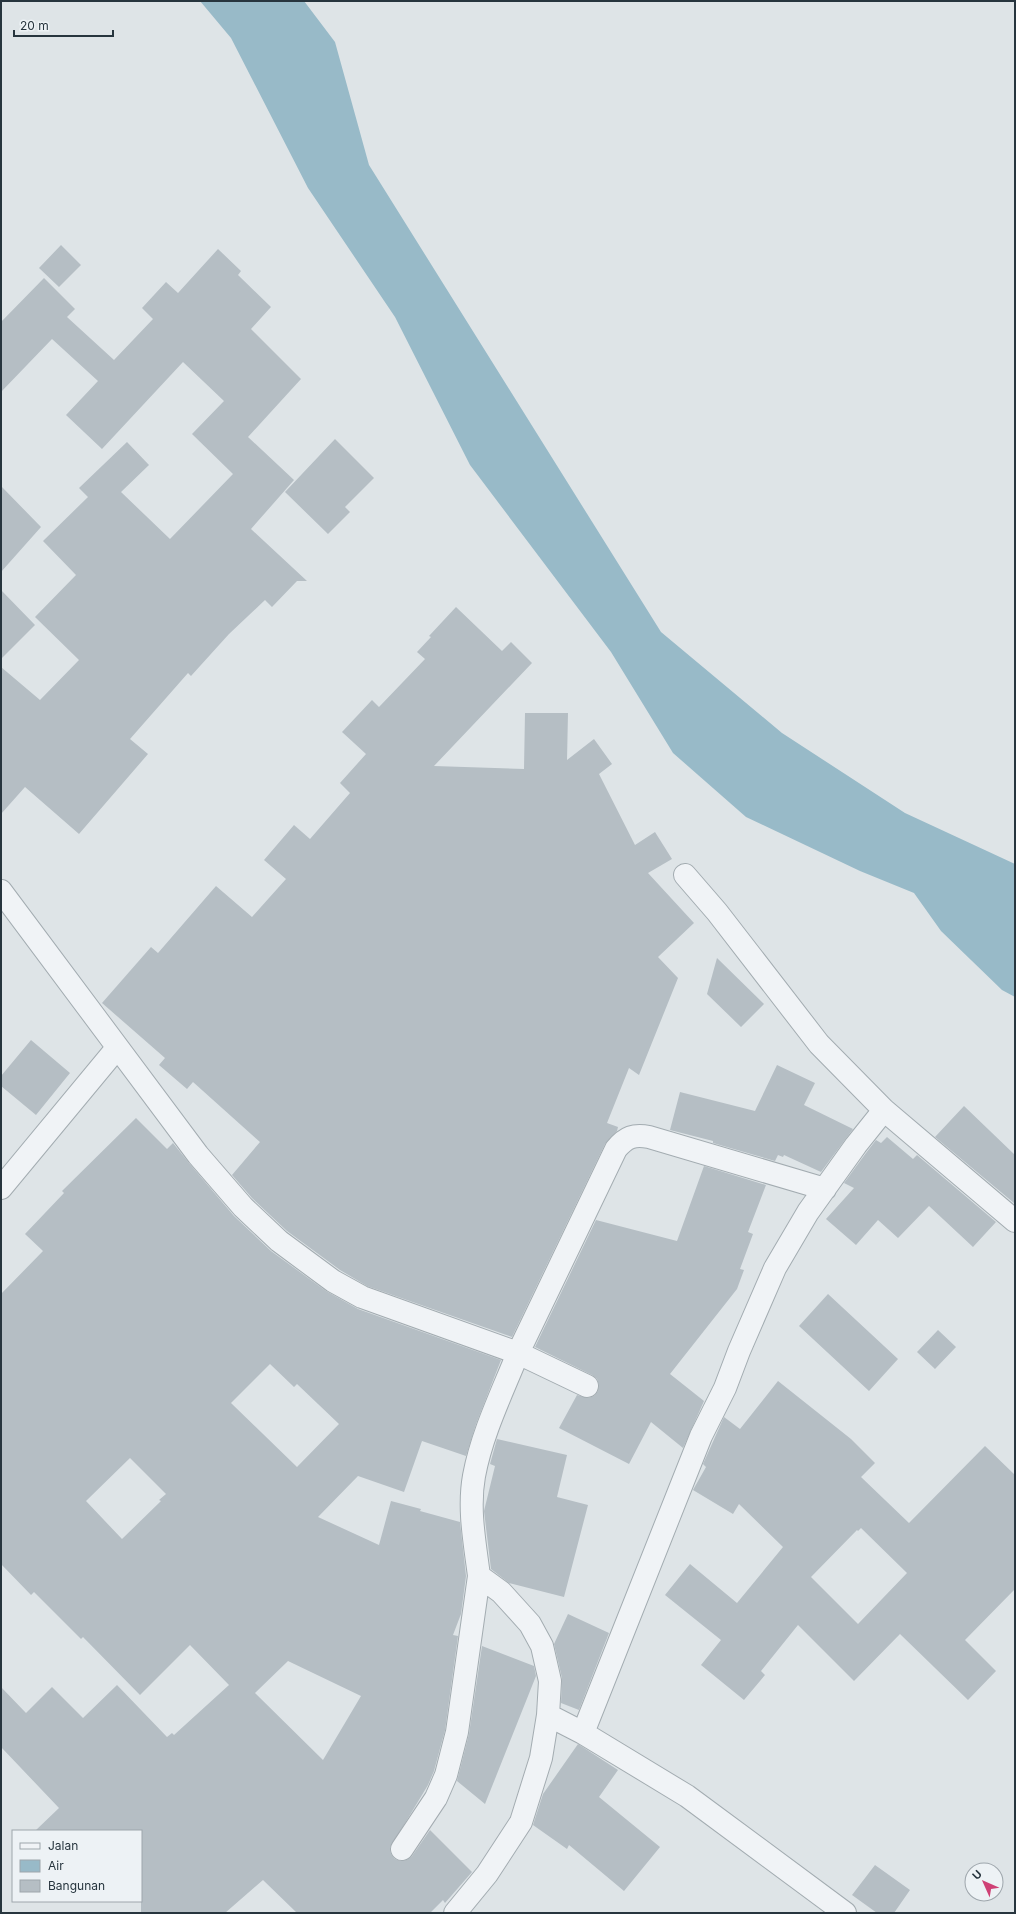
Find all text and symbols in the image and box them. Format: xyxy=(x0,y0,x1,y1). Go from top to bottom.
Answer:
scale bar xyxy=(14,12,113,38)
text: 20 m xyxy=(20,18,49,33)
legend xyxy=(12,1830,142,1902)
text: Jalan xyxy=(48,1838,78,1853)
text: Air xyxy=(48,1858,64,1873)
north arrow xyxy=(964,1862,1004,1902)
text: U xyxy=(969,1867,985,1883)
text: Bangunan xyxy=(48,1878,105,1893)

